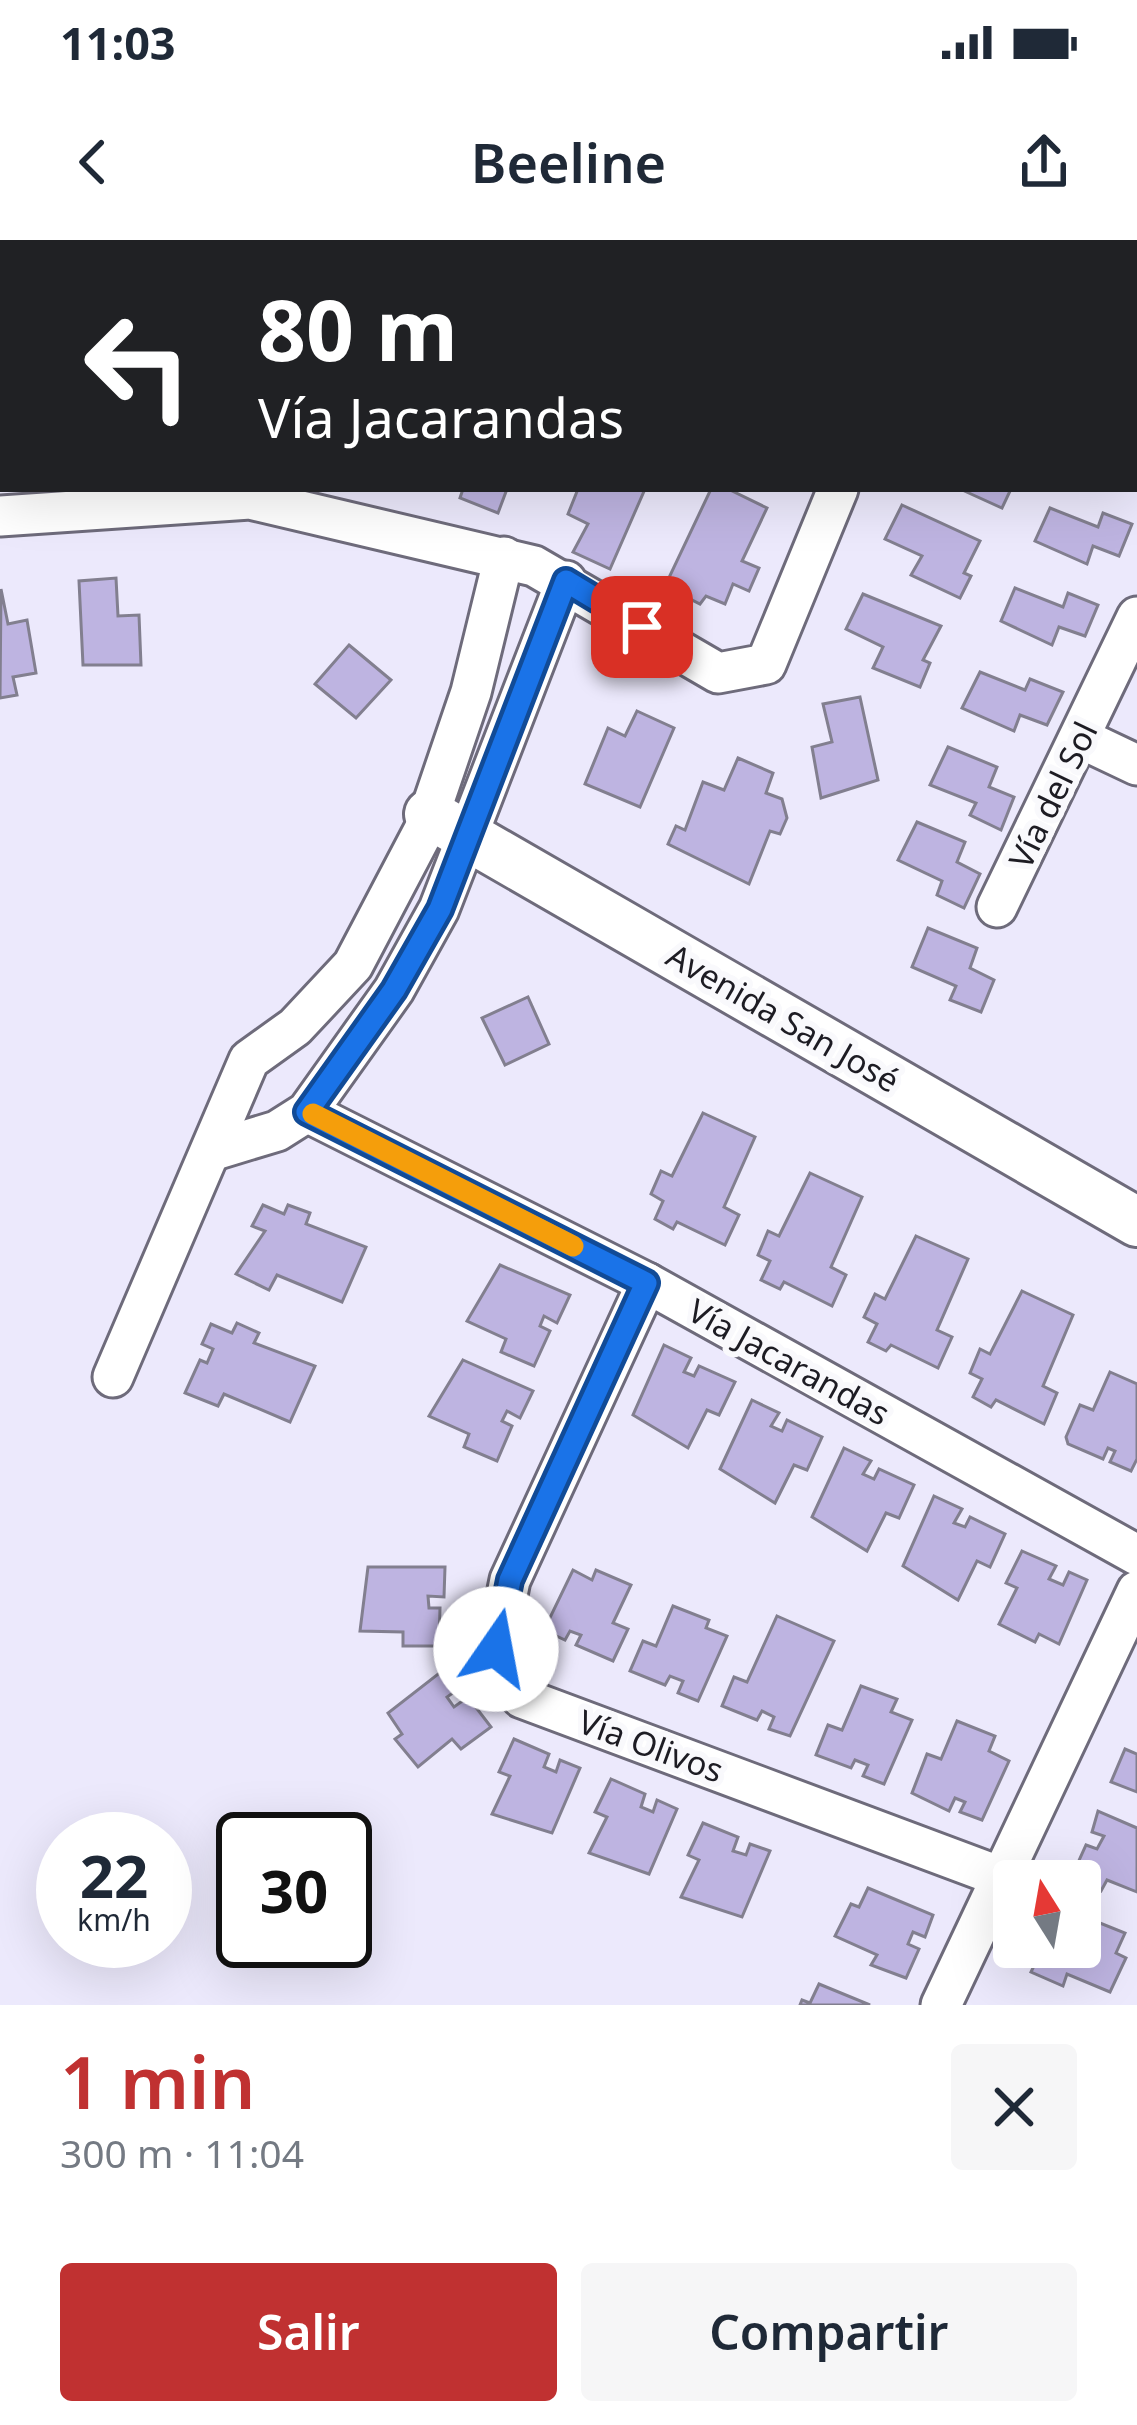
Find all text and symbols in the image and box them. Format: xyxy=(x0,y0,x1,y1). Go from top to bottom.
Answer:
text: 11:03 xyxy=(60,12,176,73)
text: Beeline xyxy=(471,125,666,199)
icon: back xyxy=(60,129,126,195)
icon: share xyxy=(1011,129,1077,195)
text: 80 m xyxy=(258,271,458,386)
icon: left xyxy=(60,288,216,444)
text: Vía Jacarandas xyxy=(258,380,624,454)
pin xyxy=(591,576,693,678)
icon: arrive xyxy=(609,594,675,660)
street label: Vía del Sol xyxy=(998,714,1107,876)
street label: Avenida San José xyxy=(659,933,908,1102)
street label: Vía Jacarandas xyxy=(680,1288,898,1435)
position arrow xyxy=(433,1586,559,1712)
street label: Vía Olivos xyxy=(573,1699,730,1792)
speed limit sign: 30 xyxy=(216,1812,372,1968)
text: 22 xyxy=(80,1834,148,1916)
north arrow xyxy=(993,1860,1101,1968)
map controls xyxy=(993,1860,1101,1968)
text: km/h xyxy=(77,1899,151,1940)
text: 1 min xyxy=(60,2032,255,2130)
button: close xyxy=(951,2044,1077,2170)
text: 300 m · 11:04 xyxy=(60,2126,304,2179)
button: Salir xyxy=(60,2263,557,2401)
button: Compartir xyxy=(581,2263,1077,2401)

